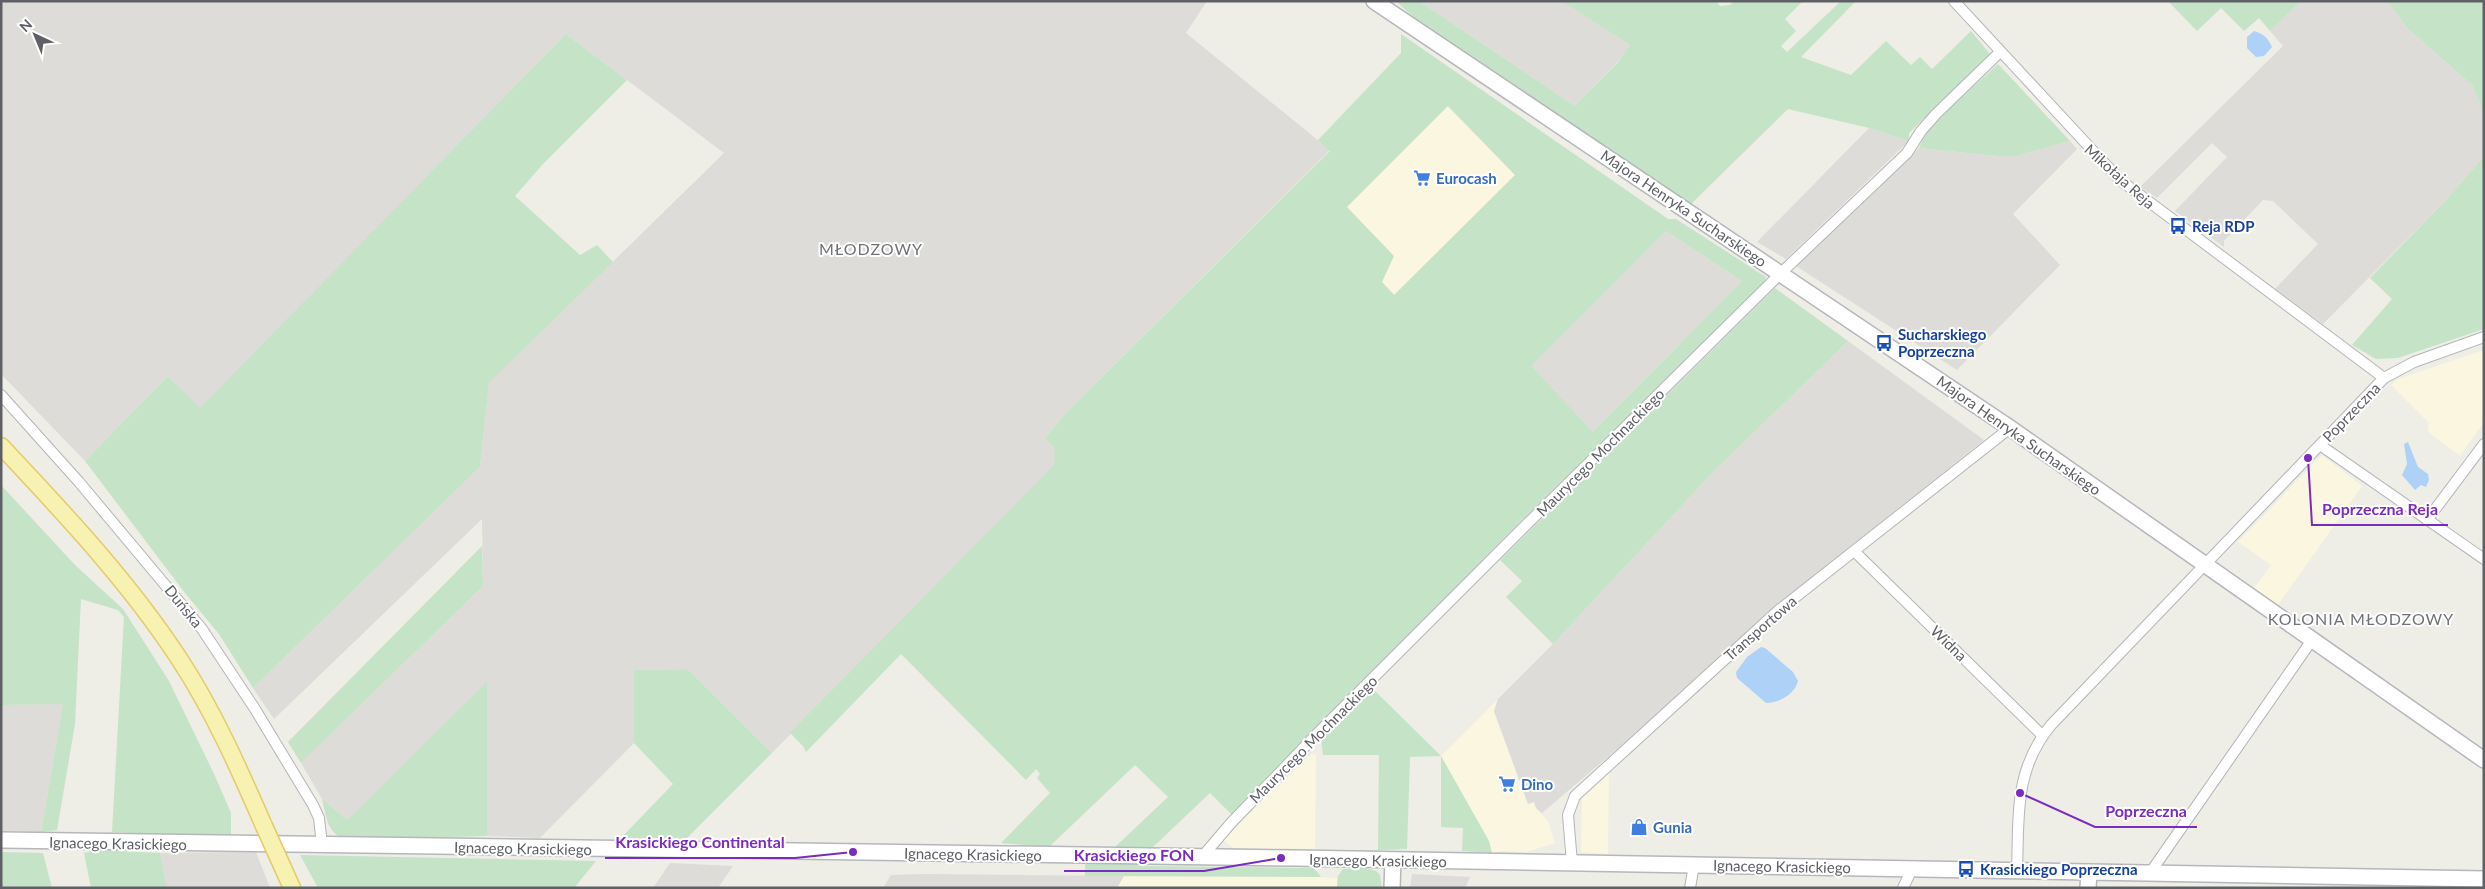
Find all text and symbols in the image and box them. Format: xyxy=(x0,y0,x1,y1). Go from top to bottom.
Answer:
north arrow xyxy=(10,10,60,60)
text: N xyxy=(16,15,35,35)
street label: Mikołaja Reja xyxy=(2081,140,2159,212)
street label: Majora Henryka Sucharskiego xyxy=(1598,146,1770,270)
supermarket icon: Eurocash xyxy=(1412,168,1432,188)
place label: Eurocash xyxy=(1436,169,1497,187)
bus stop icon: Reja RDP xyxy=(2168,216,2188,236)
place label: Reja RDP xyxy=(2192,217,2255,235)
district label: MŁODZOWY xyxy=(819,239,923,258)
place label: Sucharskiego Poprzeczna xyxy=(1898,325,1987,360)
bus stop icon: Sucharskiego Poprzeczna xyxy=(1874,333,1894,353)
street label: Majora Henryka Sucharskiego xyxy=(1934,371,2104,499)
street label: Poprzeczna xyxy=(2318,379,2384,445)
street label: Maurycego Mochnackiego xyxy=(1532,384,1668,520)
callout: Poprzeczna Reja xyxy=(2312,494,2448,525)
text: Poprzeczna Reja xyxy=(2322,499,2438,518)
street label: Duńska xyxy=(161,581,207,631)
street label: Transportowa xyxy=(1720,592,1800,664)
district label: KOLONIA MŁODZOWY xyxy=(2268,609,2454,628)
street label: Widna xyxy=(1927,621,1971,665)
street label: Maurycego Mochnackiego xyxy=(1245,671,1381,807)
supermarket icon: Dino xyxy=(1497,774,1517,794)
place label: Dino xyxy=(1521,775,1554,793)
callout: Poprzeczna xyxy=(2095,796,2197,827)
text: Poprzeczna xyxy=(2105,801,2187,820)
shop icon: Gunia xyxy=(1629,817,1649,837)
place label: Gunia xyxy=(1653,818,1692,836)
callout: Krasickiego Continental xyxy=(605,827,795,858)
text: Krasickiego Continental xyxy=(615,832,785,851)
street label: Ignacego Krasickiego xyxy=(49,833,187,853)
street label: Ignacego Krasickiego xyxy=(454,838,592,858)
callout: Krasickiego FON xyxy=(1064,840,1204,871)
street label: Ignacego Krasickiego xyxy=(904,844,1042,864)
text: Krasickiego FON xyxy=(1074,845,1194,864)
street label: Ignacego Krasickiego xyxy=(1309,850,1447,870)
street label: Ignacego Krasickiego xyxy=(1713,856,1851,876)
bus stop icon: Krasickiego Poprzeczna xyxy=(1956,859,1976,879)
place label: Krasickiego Poprzeczna xyxy=(1980,860,2138,878)

